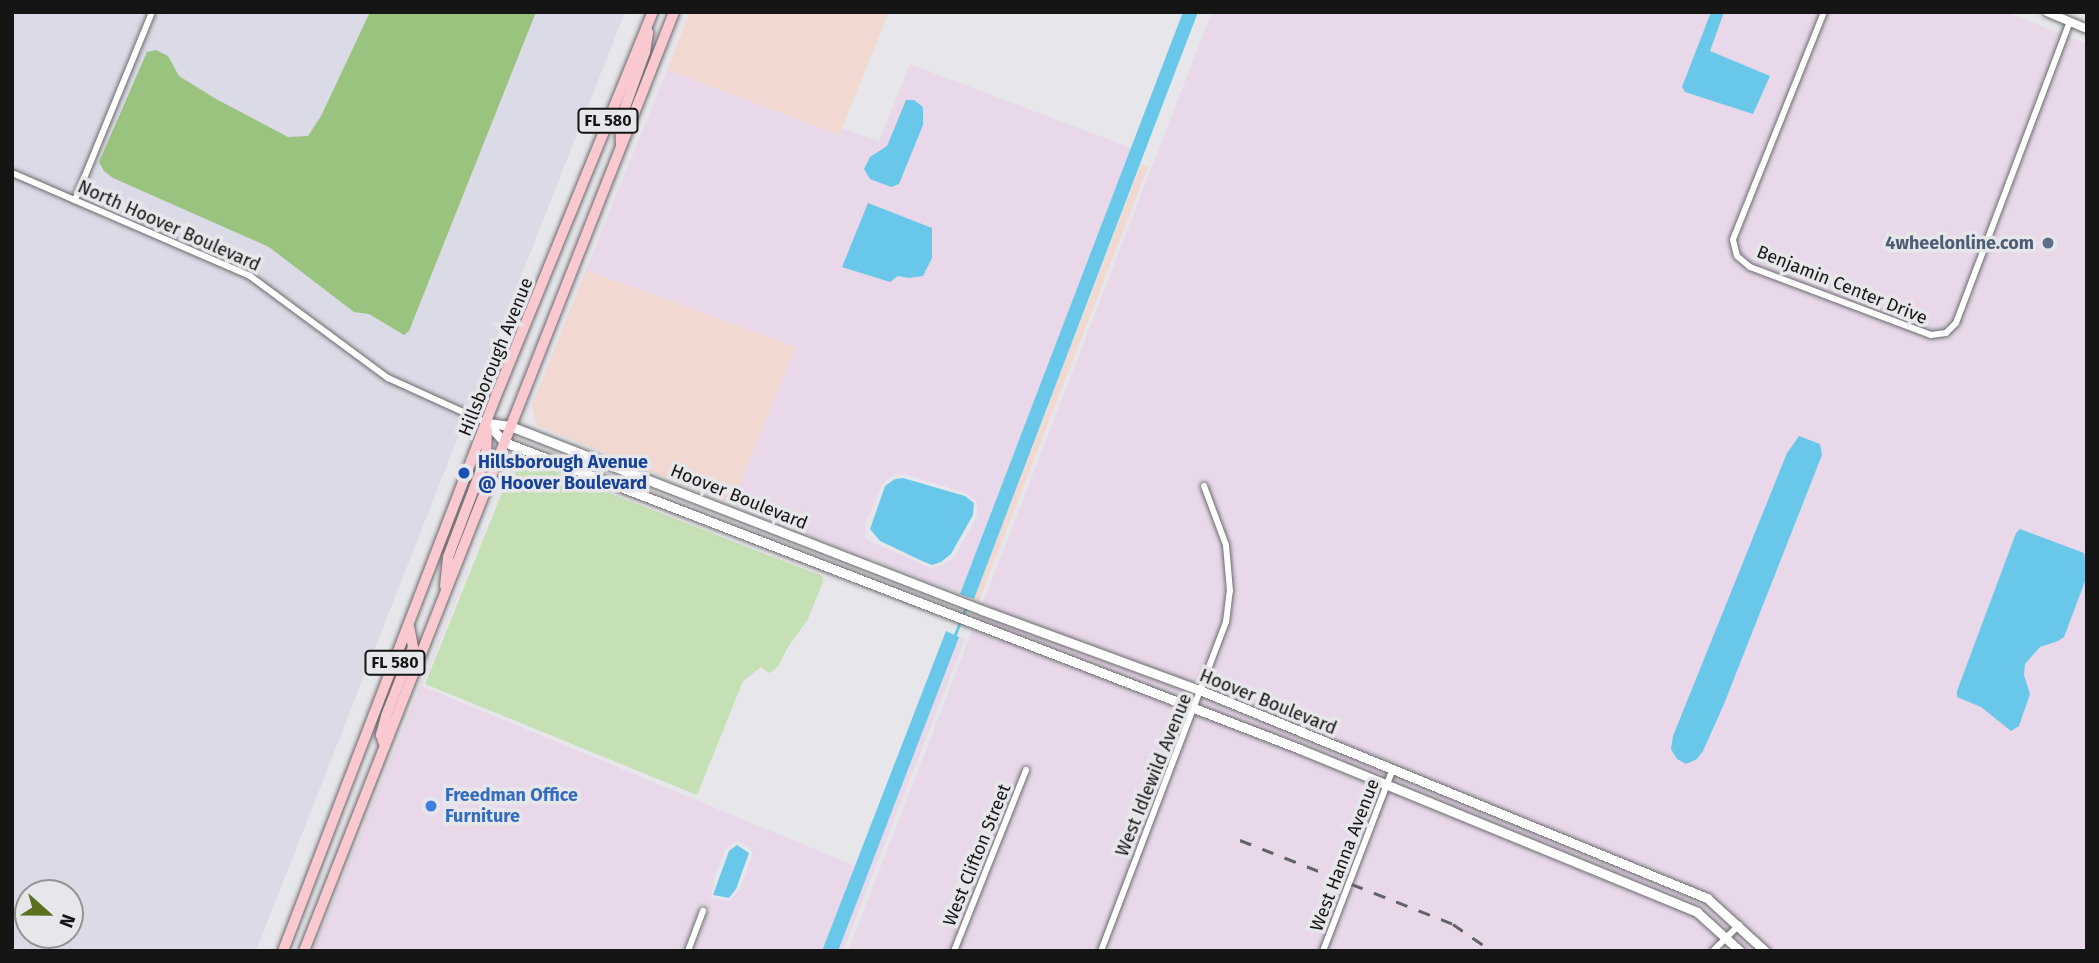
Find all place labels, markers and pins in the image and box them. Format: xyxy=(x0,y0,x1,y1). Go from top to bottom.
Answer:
place label: 4wheelonline.com xyxy=(1885,232,2034,254)
marker: 4wheelonline.com xyxy=(2040,235,2056,251)
place label: Hillsborough Avenue @ Hoover Boulevard xyxy=(478,452,648,494)
marker: Hillsborough Avenue @ Hoover Boulevard xyxy=(456,465,472,481)
place label: Freedman Office Furniture xyxy=(445,785,578,828)
marker: Freedman Office Furniture xyxy=(423,798,439,814)

